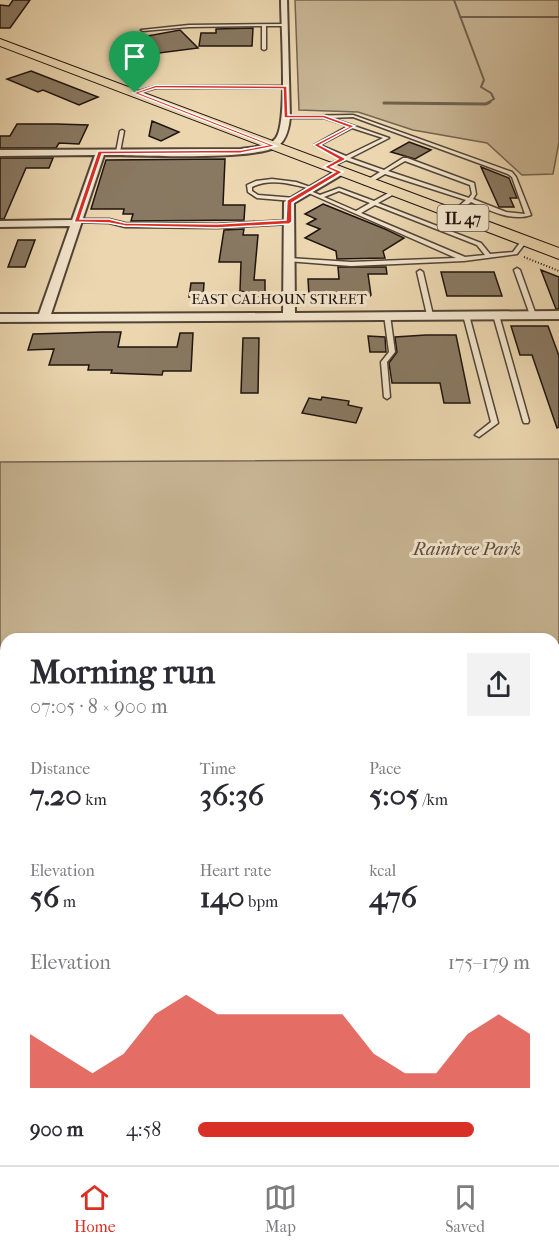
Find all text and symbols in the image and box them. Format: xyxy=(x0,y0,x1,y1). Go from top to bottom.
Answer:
pin xyxy=(109,31,160,93)
icon: arrive xyxy=(118,40,151,73)
road number: IL 47 xyxy=(438,205,488,231)
street label: EAST CALHOUN STREET xyxy=(191,290,368,308)
park label: Raintree Park xyxy=(412,539,521,560)
text: Morning run xyxy=(30,653,215,692)
button: share xyxy=(467,653,530,716)
text: 07:05 · 8 × 900 m xyxy=(30,695,168,718)
text: Distance xyxy=(30,759,90,778)
text: Time xyxy=(200,759,236,778)
text: Pace xyxy=(369,759,401,778)
text: 7.20 xyxy=(30,778,82,813)
text: 36:36 xyxy=(200,778,264,813)
text: 5:05 xyxy=(369,778,419,813)
text: km xyxy=(82,790,107,809)
text: /km xyxy=(419,790,448,809)
text: Elevation xyxy=(30,861,95,880)
text: Heart rate xyxy=(200,861,271,880)
text: kcal xyxy=(369,861,396,880)
text: 56 xyxy=(30,880,59,915)
text: 140 xyxy=(200,880,245,915)
text: 476 xyxy=(369,880,417,915)
text: m xyxy=(59,892,76,911)
text: bpm xyxy=(245,892,278,911)
text: Elevation xyxy=(30,951,111,974)
text: 175–179 m xyxy=(448,951,530,974)
text: 900 m xyxy=(30,1118,83,1141)
text: 4:58 xyxy=(126,1118,161,1141)
tab: Home xyxy=(74,1181,116,1236)
tab: Map xyxy=(264,1181,297,1236)
tab: Saved xyxy=(445,1181,485,1236)

